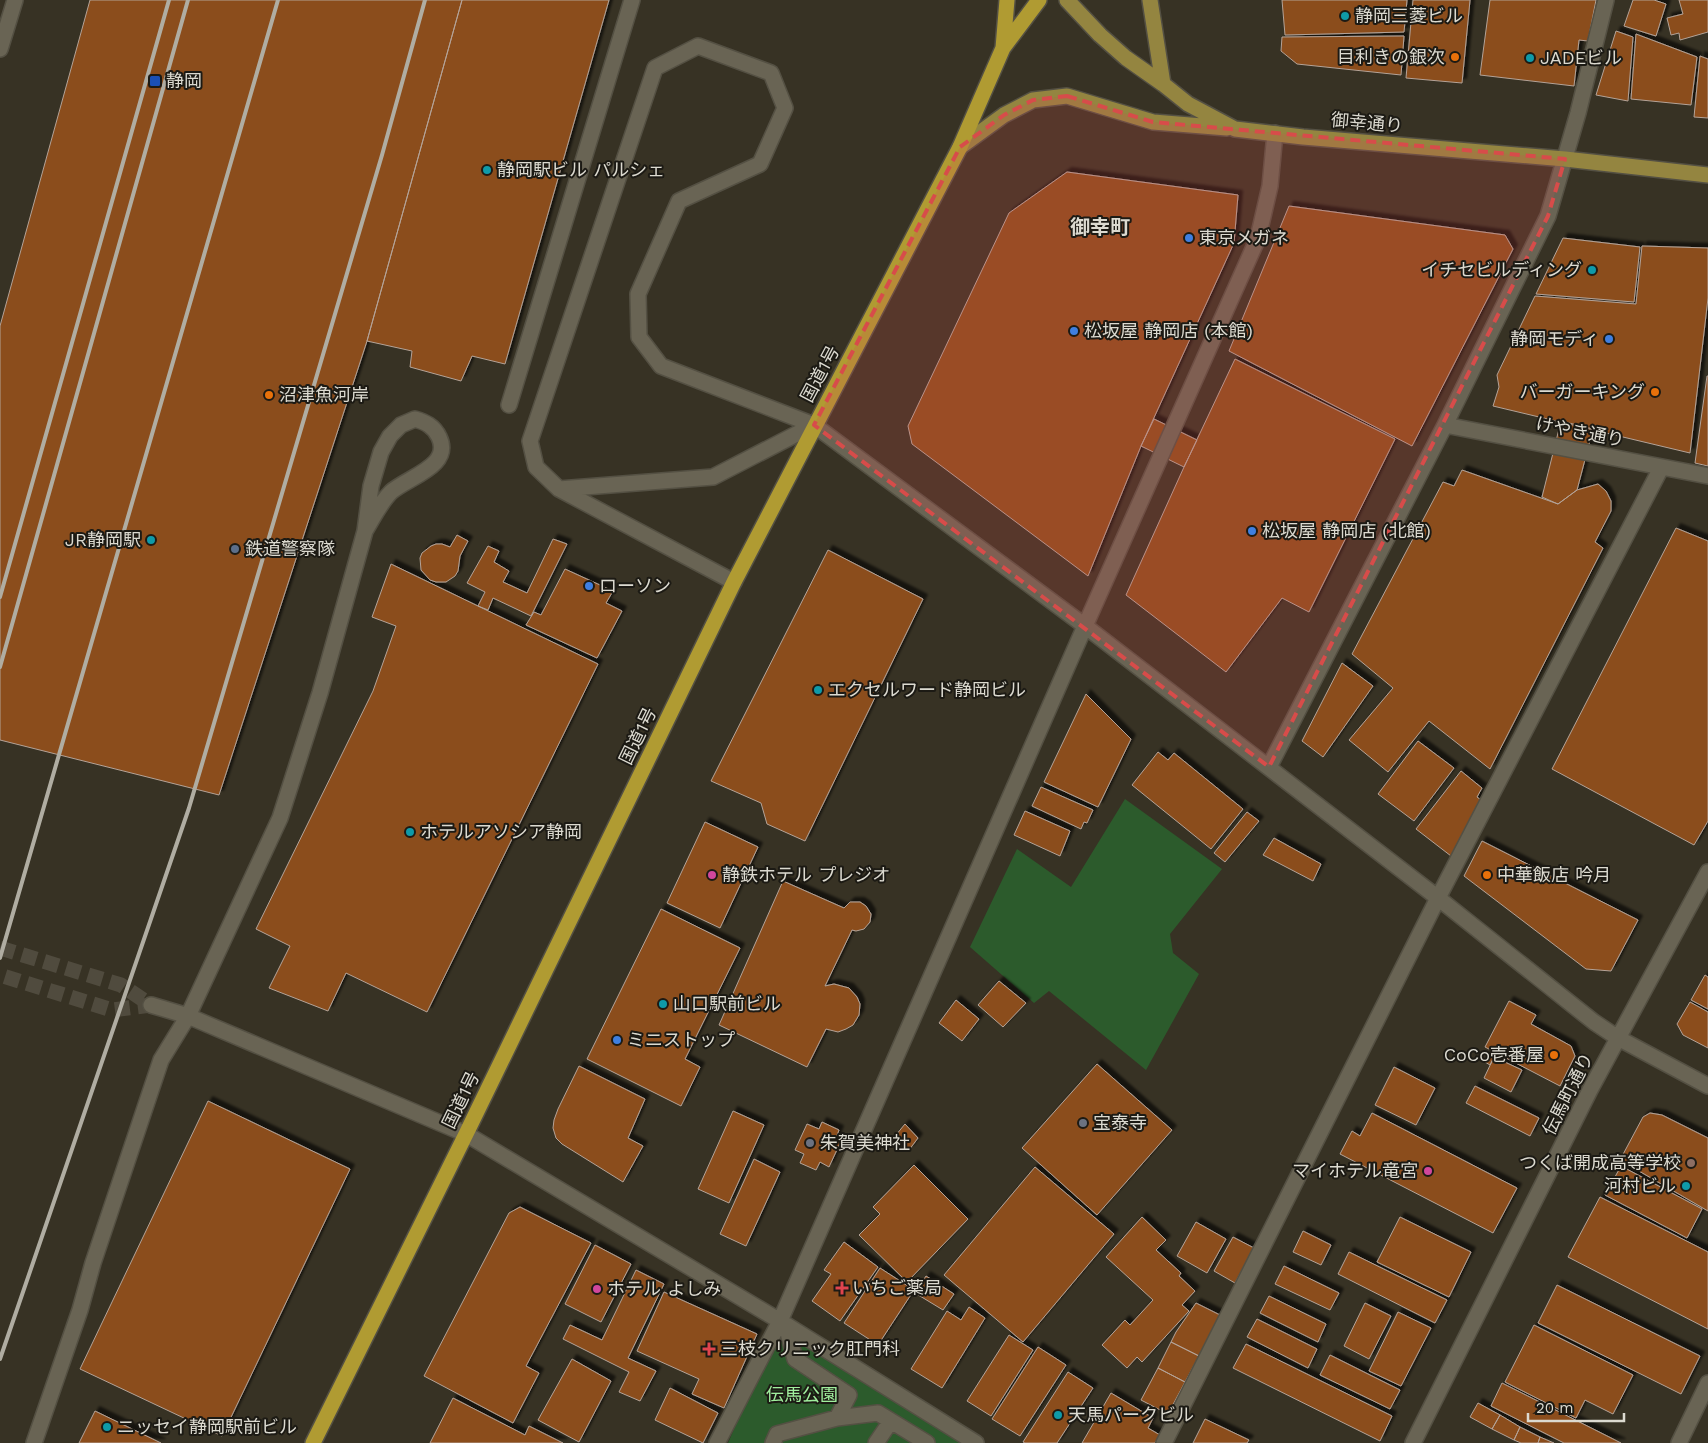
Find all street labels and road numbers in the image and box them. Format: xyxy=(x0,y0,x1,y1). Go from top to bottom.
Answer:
street label: 御幸通り xyxy=(1330,109,1404,136)
street label: 国道1号 xyxy=(796,342,843,406)
street label: けやき通り xyxy=(1534,413,1626,450)
street label: 国道1号 xyxy=(615,704,660,768)
street label: 伝馬町通り xyxy=(1538,1049,1597,1139)
street label: 国道1号 xyxy=(438,1068,483,1132)

